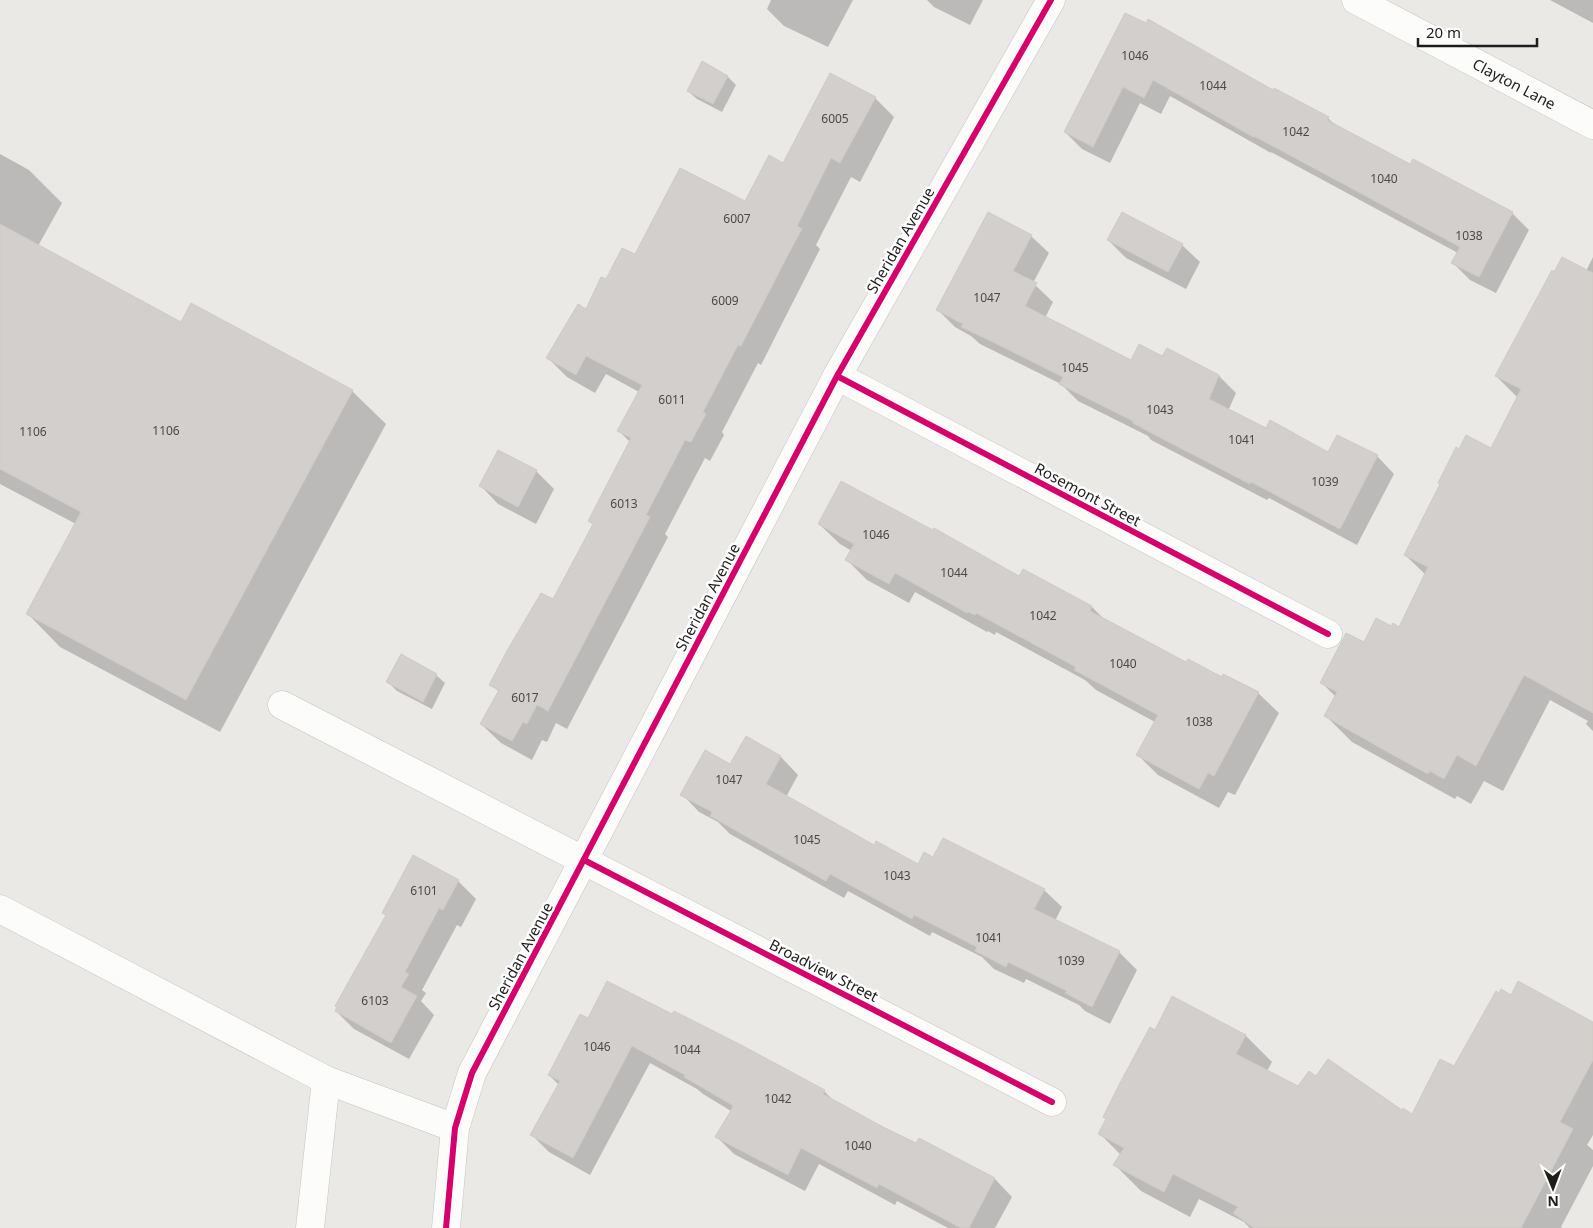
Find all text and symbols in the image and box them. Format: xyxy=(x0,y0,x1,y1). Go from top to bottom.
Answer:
scale bar xyxy=(1418,15,1537,47)
text: 20 m xyxy=(1426,22,1461,42)
house number: 1046 xyxy=(1121,47,1149,64)
street label: Clayton Lane xyxy=(1469,53,1559,114)
house number: 1044 xyxy=(1199,77,1227,94)
house number: 6005 xyxy=(821,110,849,127)
house number: 1042 xyxy=(1282,123,1310,140)
house number: 1040 xyxy=(1370,170,1398,187)
street label: Sheridan Avenue xyxy=(861,183,939,297)
house number: 6007 xyxy=(723,210,751,227)
house number: 1038 xyxy=(1455,227,1483,244)
house number: 1047 xyxy=(973,289,1001,306)
house number: 6009 xyxy=(711,292,739,309)
house number: 1045 xyxy=(1061,359,1089,376)
house number: 6011 xyxy=(658,391,686,408)
house number: 1043 xyxy=(1146,401,1174,418)
house number: 1106 xyxy=(152,422,180,439)
house number: 1106 xyxy=(19,423,47,440)
house number: 1041 xyxy=(1228,431,1256,448)
street label: Rosemont Street xyxy=(1031,458,1145,531)
house number: 1039 xyxy=(1311,473,1339,490)
house number: 6013 xyxy=(610,495,638,512)
house number: 1046 xyxy=(862,526,890,543)
street label: Sheridan Avenue xyxy=(670,540,744,654)
house number: 1044 xyxy=(940,564,968,581)
house number: 1042 xyxy=(1029,607,1057,624)
house number: 1040 xyxy=(1109,655,1137,672)
house number: 6017 xyxy=(511,689,539,706)
house number: 1038 xyxy=(1185,713,1213,730)
house number: 1047 xyxy=(715,771,743,788)
house number: 1045 xyxy=(793,831,821,848)
house number: 1043 xyxy=(883,867,911,884)
house number: 6101 xyxy=(410,882,438,899)
street label: Sheridan Avenue xyxy=(483,899,557,1013)
house number: 1041 xyxy=(975,929,1003,946)
street label: Broadview Street xyxy=(766,934,882,1006)
house number: 1039 xyxy=(1057,952,1085,969)
house number: 6103 xyxy=(361,992,389,1009)
house number: 1046 xyxy=(583,1038,611,1055)
house number: 1044 xyxy=(673,1041,701,1058)
house number: 1042 xyxy=(764,1090,792,1107)
house number: 1040 xyxy=(844,1137,872,1154)
north arrow xyxy=(1528,1163,1578,1213)
text: N xyxy=(1547,1192,1559,1211)

